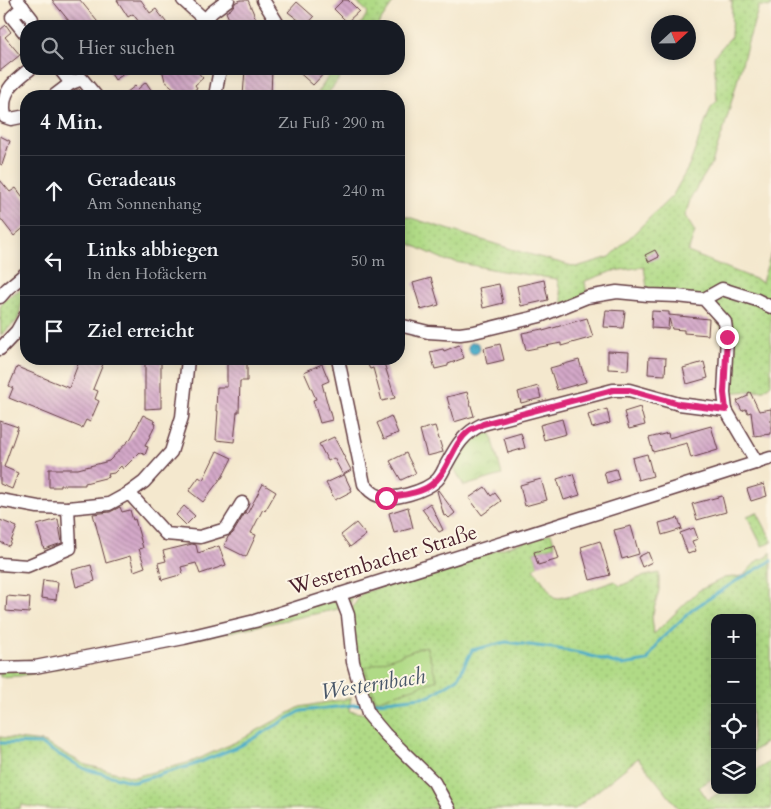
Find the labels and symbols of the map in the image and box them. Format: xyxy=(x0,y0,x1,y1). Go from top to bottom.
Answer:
north arrow xyxy=(651,15,696,60)
route end xyxy=(716,326,739,349)
route start xyxy=(375,487,398,510)
street label: Westernbacher Straße xyxy=(284,518,481,603)
water label: Westernbach xyxy=(319,661,428,707)

